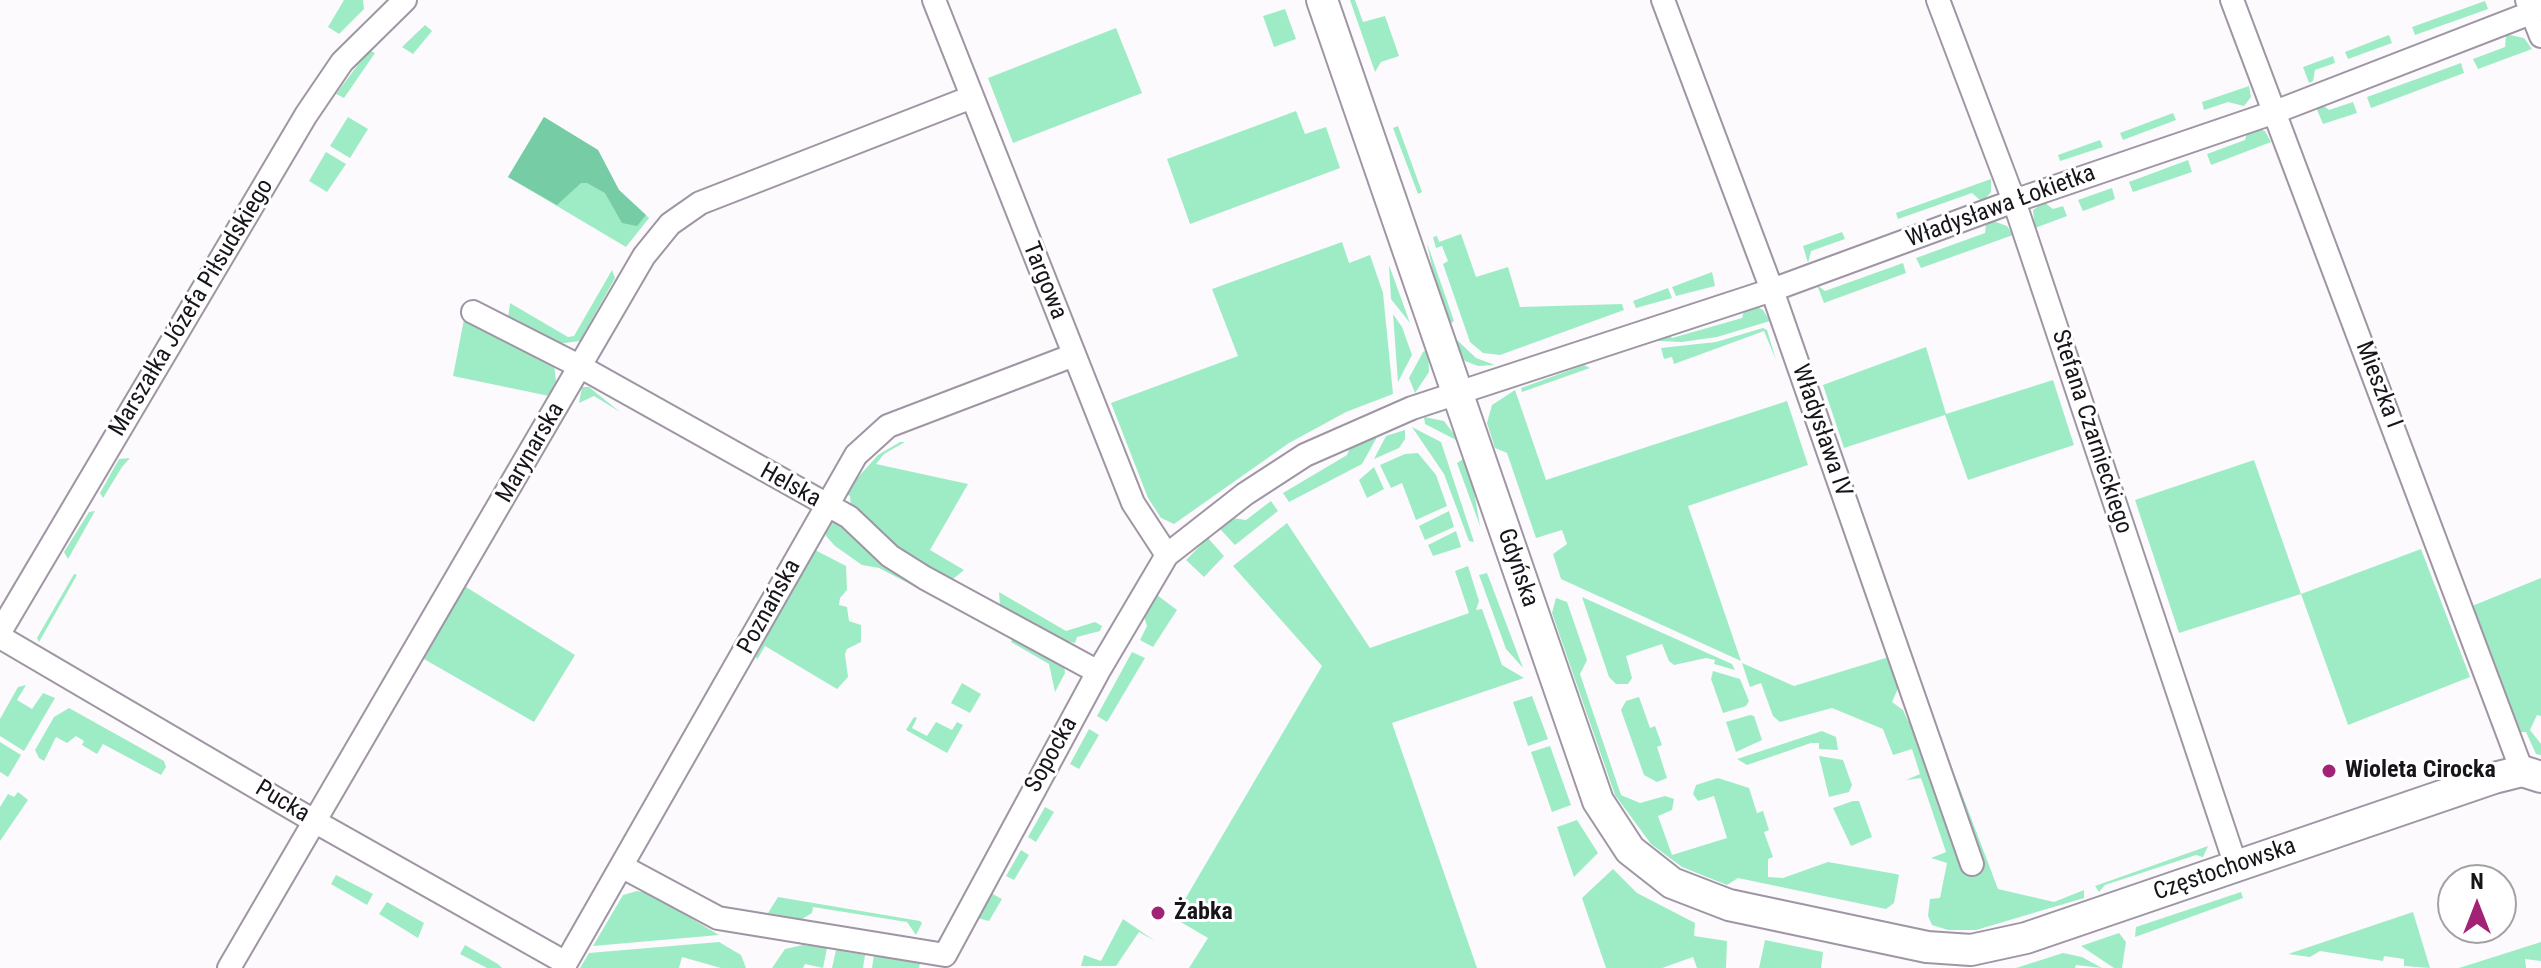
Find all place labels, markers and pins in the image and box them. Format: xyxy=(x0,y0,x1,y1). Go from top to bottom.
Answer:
place label: Wioleta Cirocka xyxy=(2345,757,2496,785)
marker: Wioleta Cirocka xyxy=(2320,762,2338,780)
place label: Żabka xyxy=(1174,899,1233,927)
marker: Żabka xyxy=(1149,904,1167,922)

